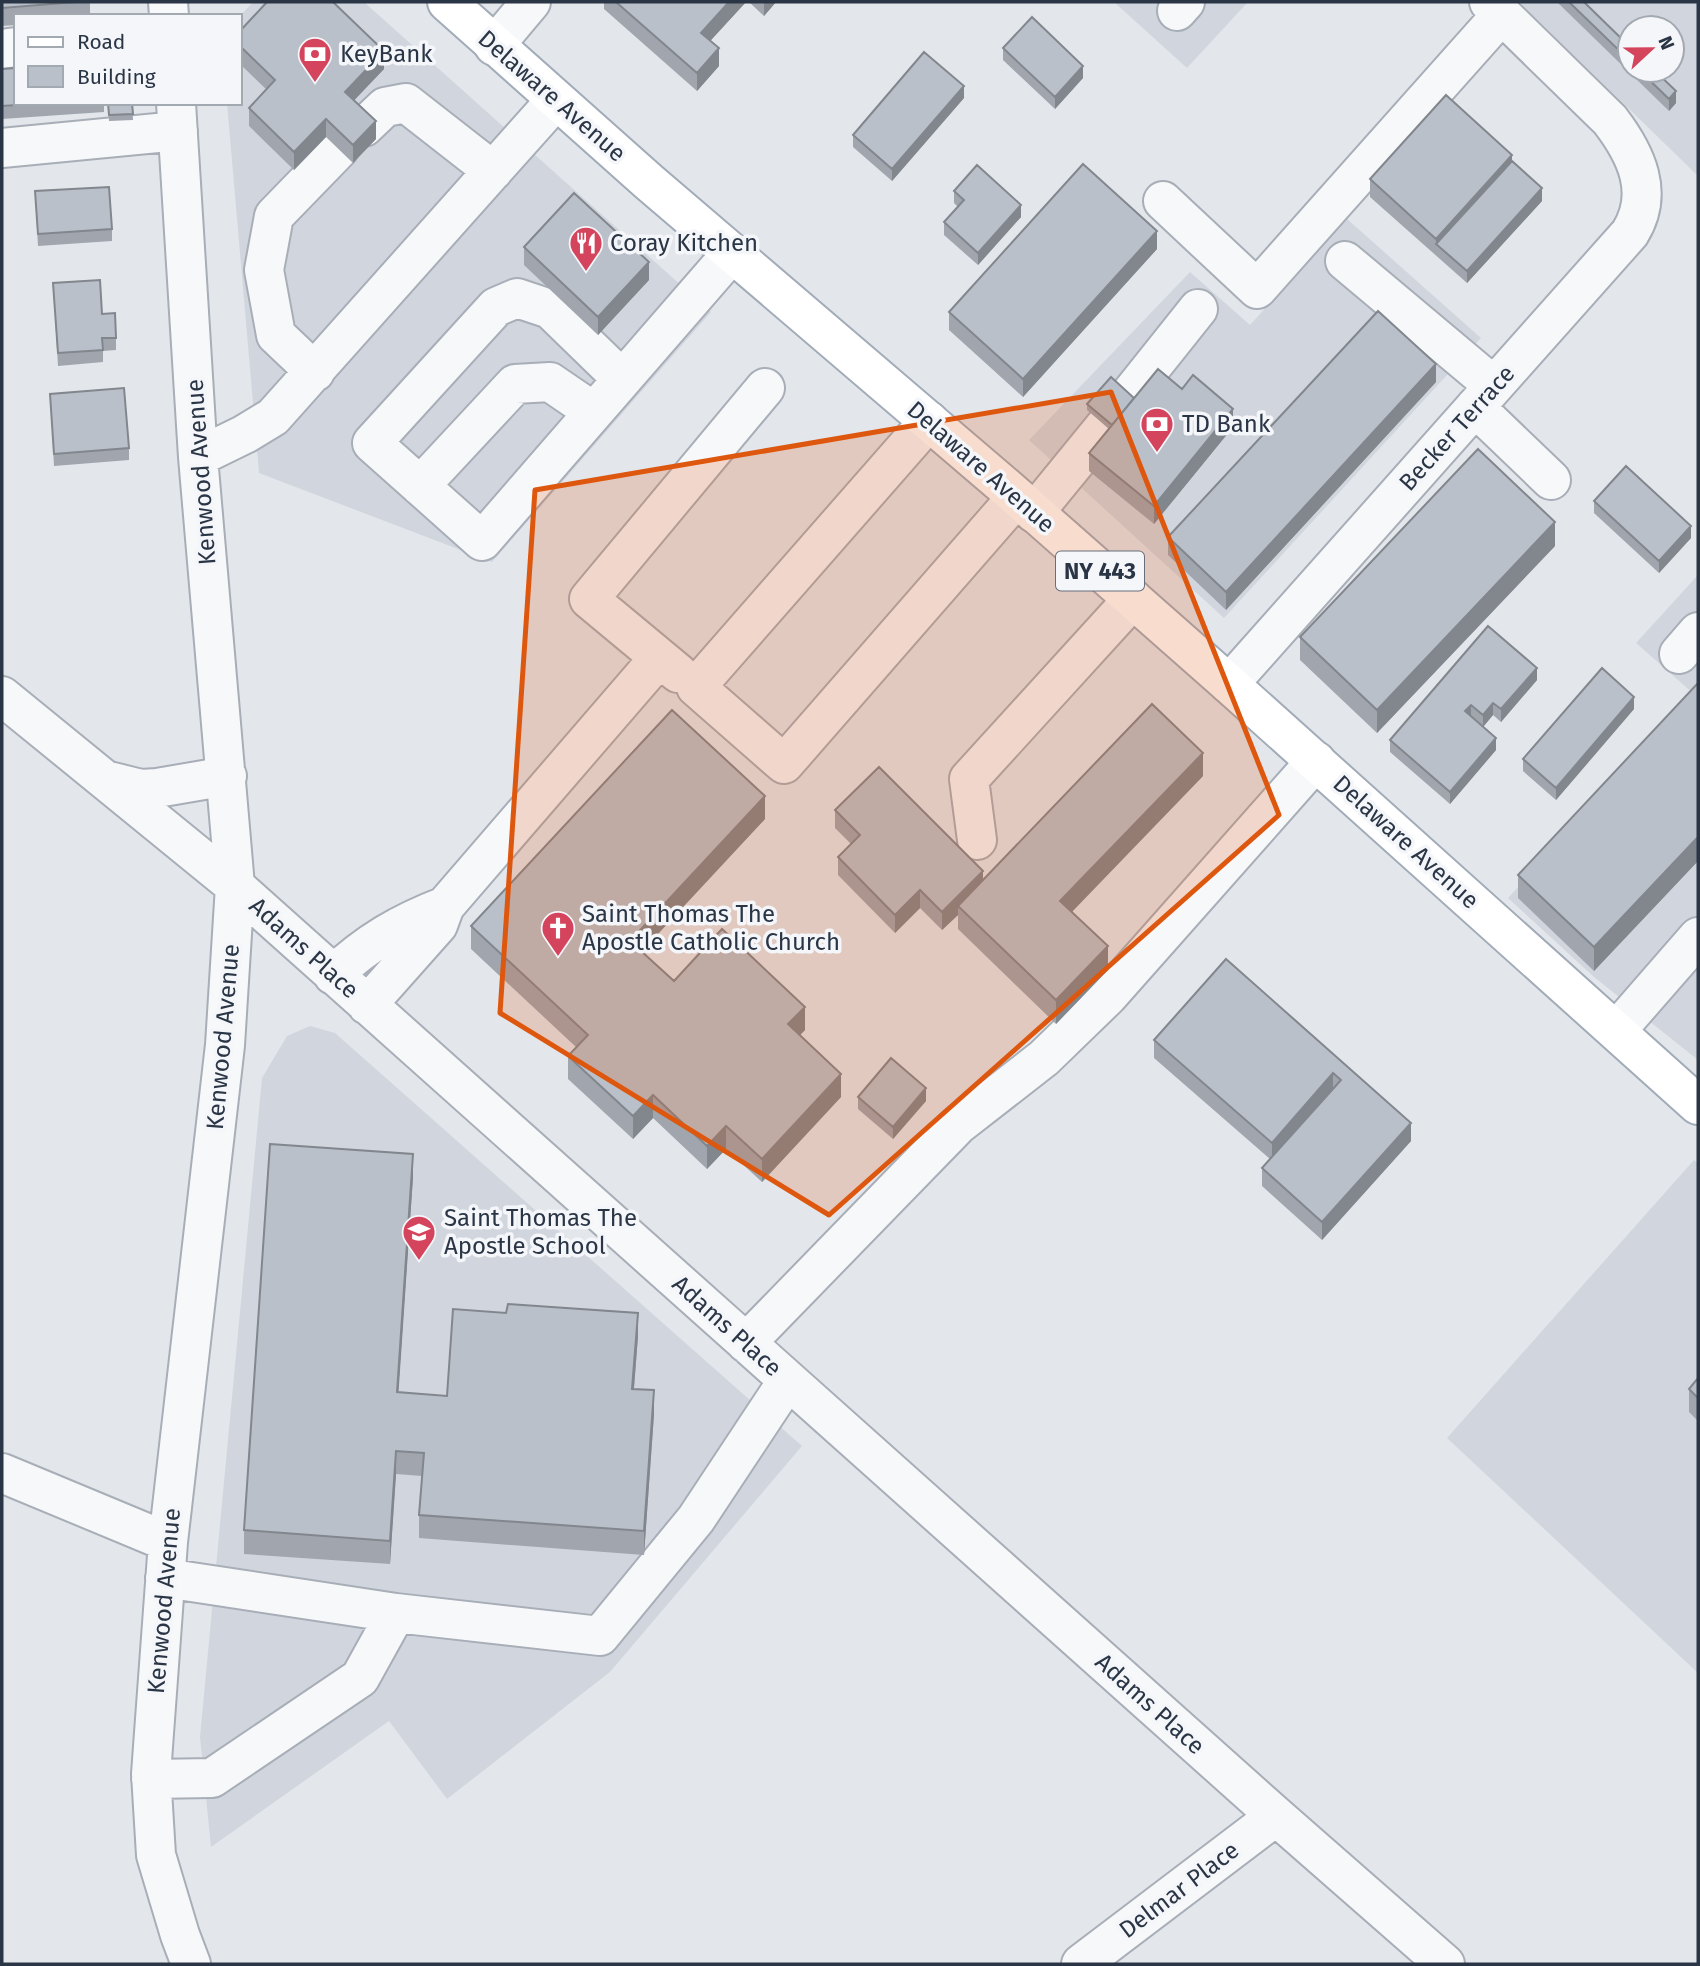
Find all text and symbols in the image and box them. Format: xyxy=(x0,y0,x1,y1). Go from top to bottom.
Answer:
legend xyxy=(14,14,242,105)
north arrow xyxy=(1616,14,1686,84)
street label: Delaware Avenue xyxy=(473,24,631,168)
text: Road xyxy=(77,29,125,55)
text: N xyxy=(1653,33,1679,53)
bank icon: KeyBank xyxy=(296,35,334,84)
place label: KeyBank xyxy=(340,40,433,68)
text: Building xyxy=(77,64,156,90)
restaurant icon: Coray Kitchen xyxy=(567,224,605,273)
place label: Coray Kitchen xyxy=(610,229,758,257)
street label: Becker Terrace xyxy=(1393,360,1521,496)
street label: Kenwood Avenue xyxy=(181,378,221,566)
street label: Delaware Avenue xyxy=(902,395,1060,539)
bank icon: TD Bank xyxy=(1138,405,1176,454)
place label: TD Bank xyxy=(1182,410,1271,438)
road number: NY 443 xyxy=(1056,552,1144,590)
street label: Delaware Avenue xyxy=(1328,769,1484,915)
street label: Adams Place xyxy=(244,892,364,1004)
place label: Saint Thomas The Apostle Catholic Church xyxy=(582,900,840,956)
church icon: Saint Thomas The Apostle Catholic Church xyxy=(539,909,577,958)
street label: Kenwood Avenue xyxy=(201,943,245,1131)
place label: Saint Thomas The Apostle School xyxy=(444,1204,637,1260)
school or university icon: Saint Thomas The Apostle School xyxy=(400,1213,438,1262)
street label: Adams Place xyxy=(667,1270,787,1382)
street label: Kenwood Avenue xyxy=(142,1507,186,1695)
street label: Adams Place xyxy=(1090,1648,1210,1760)
street label: Delmar Place xyxy=(1114,1836,1244,1944)

